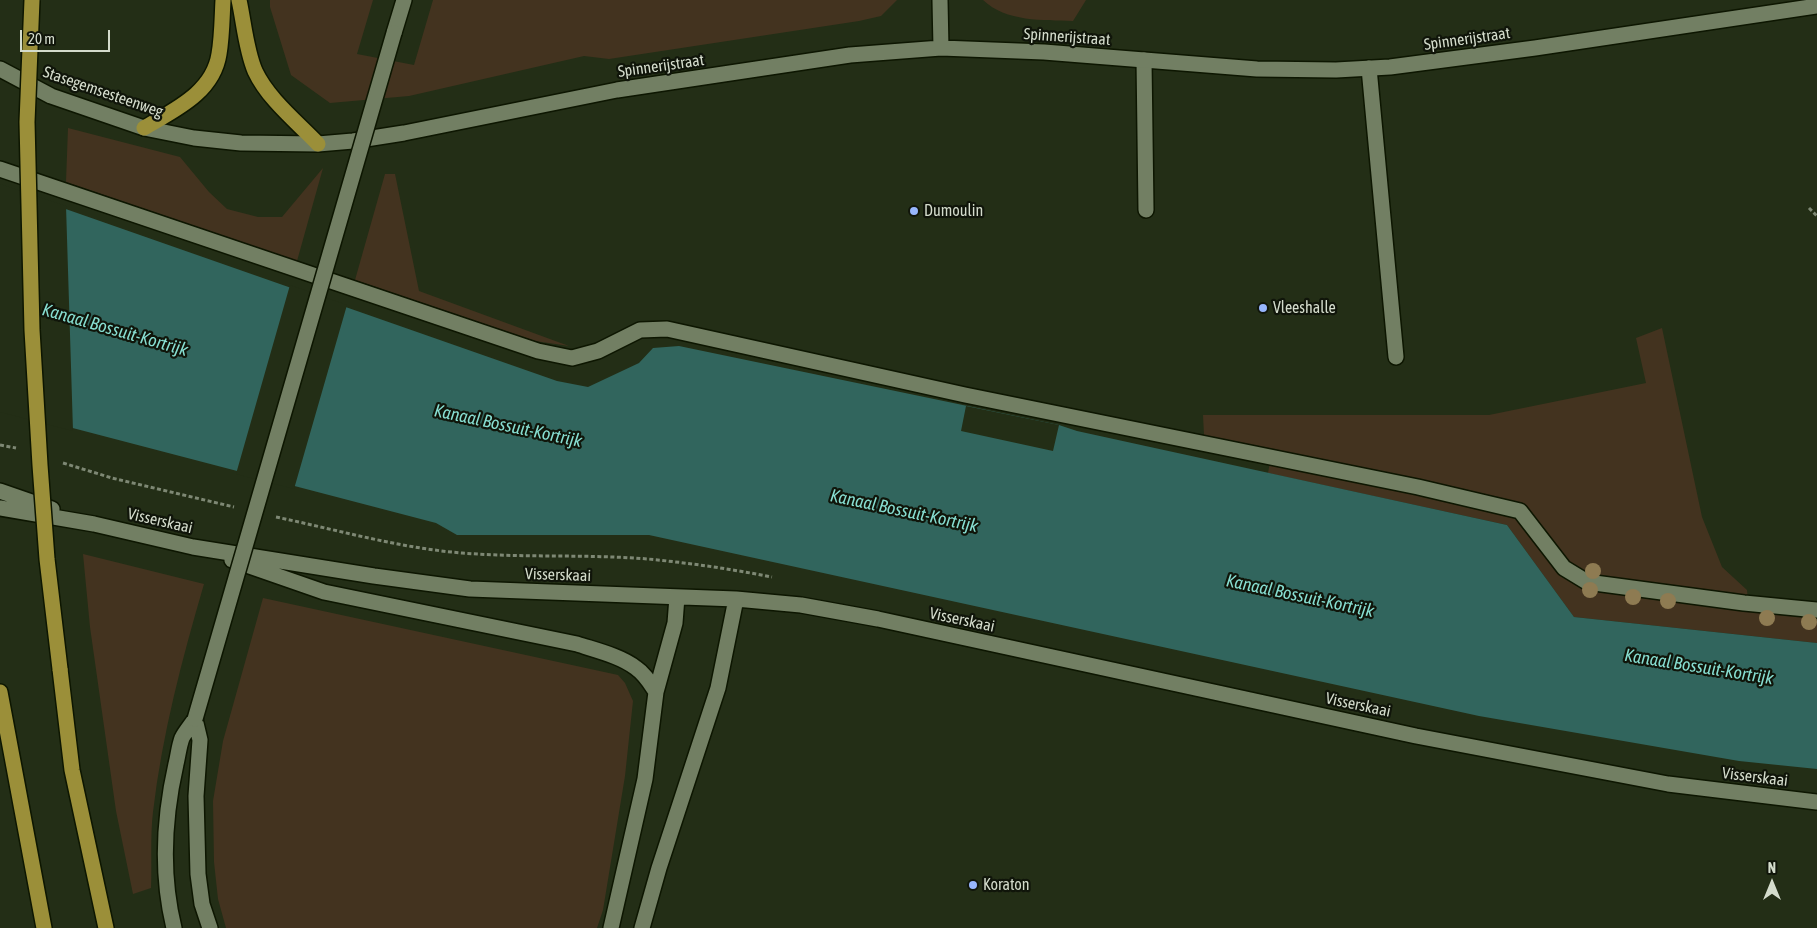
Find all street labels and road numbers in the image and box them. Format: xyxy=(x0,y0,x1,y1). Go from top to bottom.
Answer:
street label: Spinnerijstraat xyxy=(1423,23,1511,55)
street label: Spinnerijstraat xyxy=(1023,24,1111,50)
street label: Spinnerijstraat xyxy=(617,50,705,82)
street label: Stasegemsesteenweg xyxy=(40,62,166,122)
street label: Visserskaai xyxy=(126,504,194,538)
street label: Visserskaai xyxy=(525,564,591,586)
street label: Visserskaai xyxy=(928,604,996,636)
street label: Visserskaai xyxy=(1324,689,1392,721)
street label: Visserskaai xyxy=(1721,763,1789,791)

